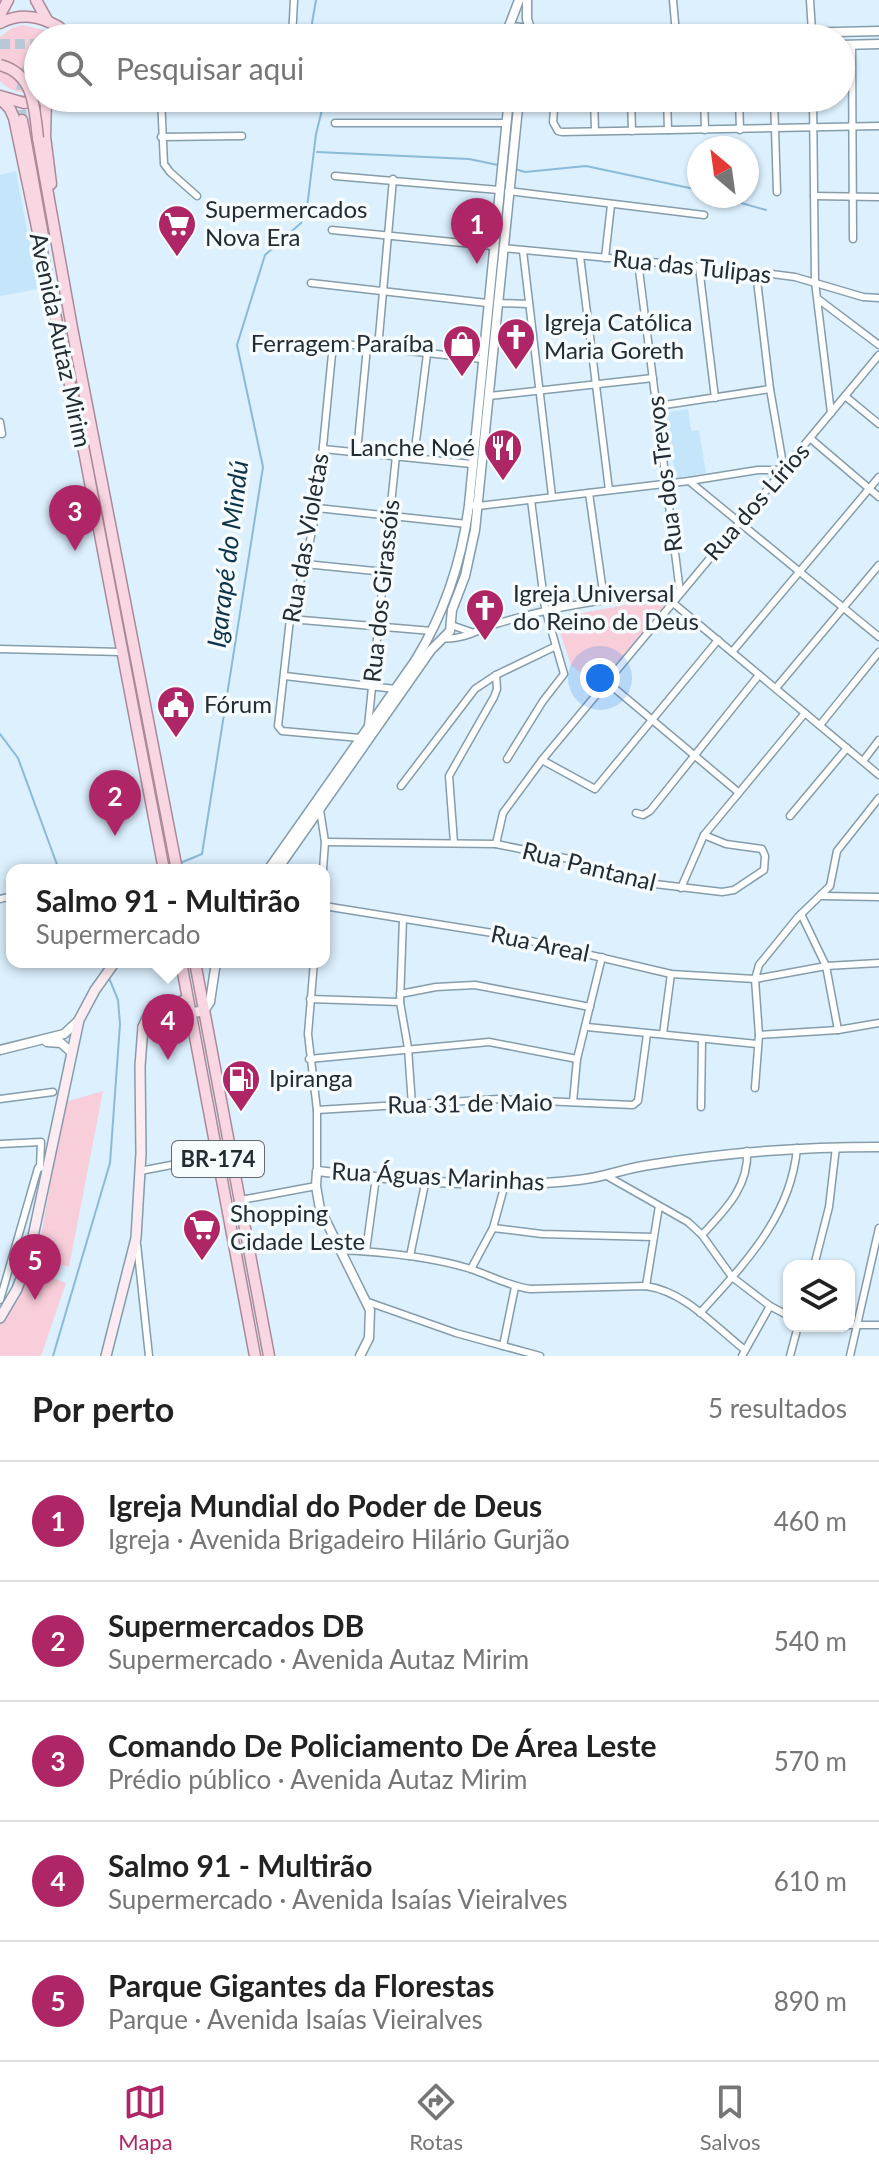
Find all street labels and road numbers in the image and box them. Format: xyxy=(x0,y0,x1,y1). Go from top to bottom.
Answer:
street label: Avenida Autaz Mirim xyxy=(25,230,98,450)
street label: Rua das Tulipas xyxy=(611,243,773,288)
street label: Rua dos Trevos xyxy=(640,394,687,554)
street label: Rua dos Lírios xyxy=(697,436,815,566)
street label: Rua das Violetas xyxy=(275,451,334,625)
street label: Rua dos Girassóis xyxy=(356,498,405,684)
street label: Rua Pantanal xyxy=(520,835,659,896)
street label: Rua Areal xyxy=(488,918,592,967)
street label: Rua 31 de Maio xyxy=(387,1087,553,1118)
road number: BR-174 xyxy=(172,1141,264,1177)
street label: Rua Águas Marinhas xyxy=(331,1155,545,1196)

